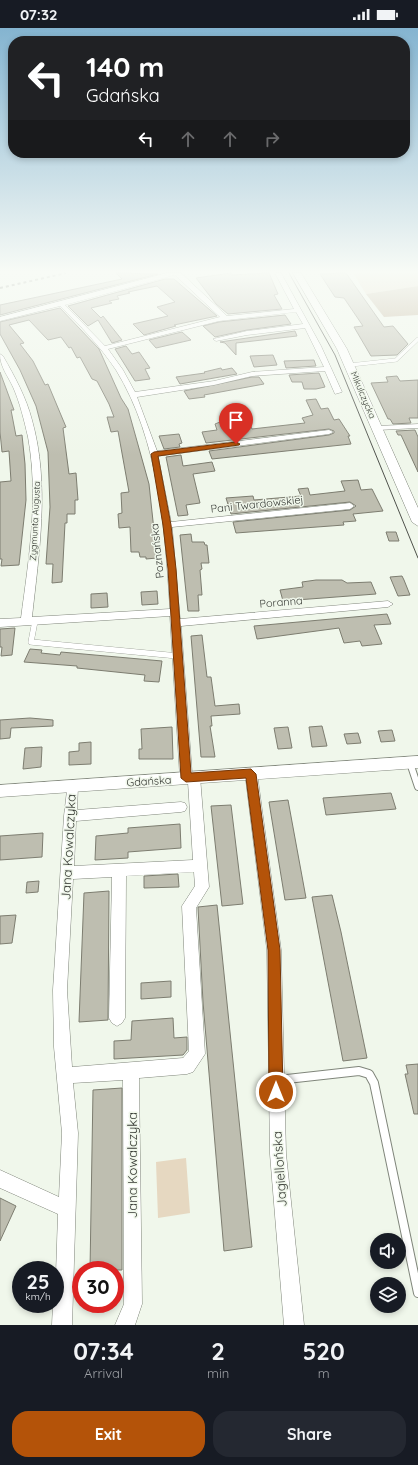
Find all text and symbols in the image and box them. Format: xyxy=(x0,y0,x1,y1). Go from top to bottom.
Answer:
text: 07:32 xyxy=(20,5,58,24)
text: 140 m xyxy=(86,49,164,84)
icon: left xyxy=(20,52,72,104)
text: Gdańska xyxy=(86,84,160,107)
icon: left xyxy=(135,128,157,150)
icon: ahead xyxy=(177,128,199,150)
icon: ahead xyxy=(219,128,241,150)
icon: right xyxy=(261,128,283,150)
street label: Mikulczycka xyxy=(349,370,378,420)
pin xyxy=(219,403,253,444)
icon: arrive xyxy=(225,409,247,431)
street label: Zygmunta Augusta xyxy=(27,481,42,561)
street label: Pani Twardowskiej xyxy=(210,492,304,516)
street label: Poznańska xyxy=(147,523,167,579)
street label: Poranna xyxy=(259,593,303,611)
street label: Gdańska xyxy=(126,772,172,790)
street label: Jana Kowalczyka xyxy=(57,793,79,901)
position arrow xyxy=(255,1071,297,1113)
street label: Jana Kowalczyka xyxy=(124,1112,140,1218)
street label: Jagiellońska xyxy=(268,1131,290,1207)
map controls xyxy=(370,1233,406,1313)
button: sound xyxy=(370,1233,406,1269)
speed limit sign: 30 xyxy=(72,1261,124,1313)
text: 25 xyxy=(27,1269,49,1294)
button: layers xyxy=(370,1277,406,1313)
text: km/h xyxy=(25,1290,51,1303)
text: 07:34 xyxy=(73,1336,134,1366)
text: 2 xyxy=(211,1336,225,1366)
text: 520 xyxy=(302,1336,345,1366)
text: Arrival xyxy=(84,1365,123,1381)
text: min xyxy=(207,1365,229,1381)
text: m xyxy=(318,1365,330,1381)
button: Exit xyxy=(12,1411,205,1457)
button: Share xyxy=(213,1411,406,1457)

